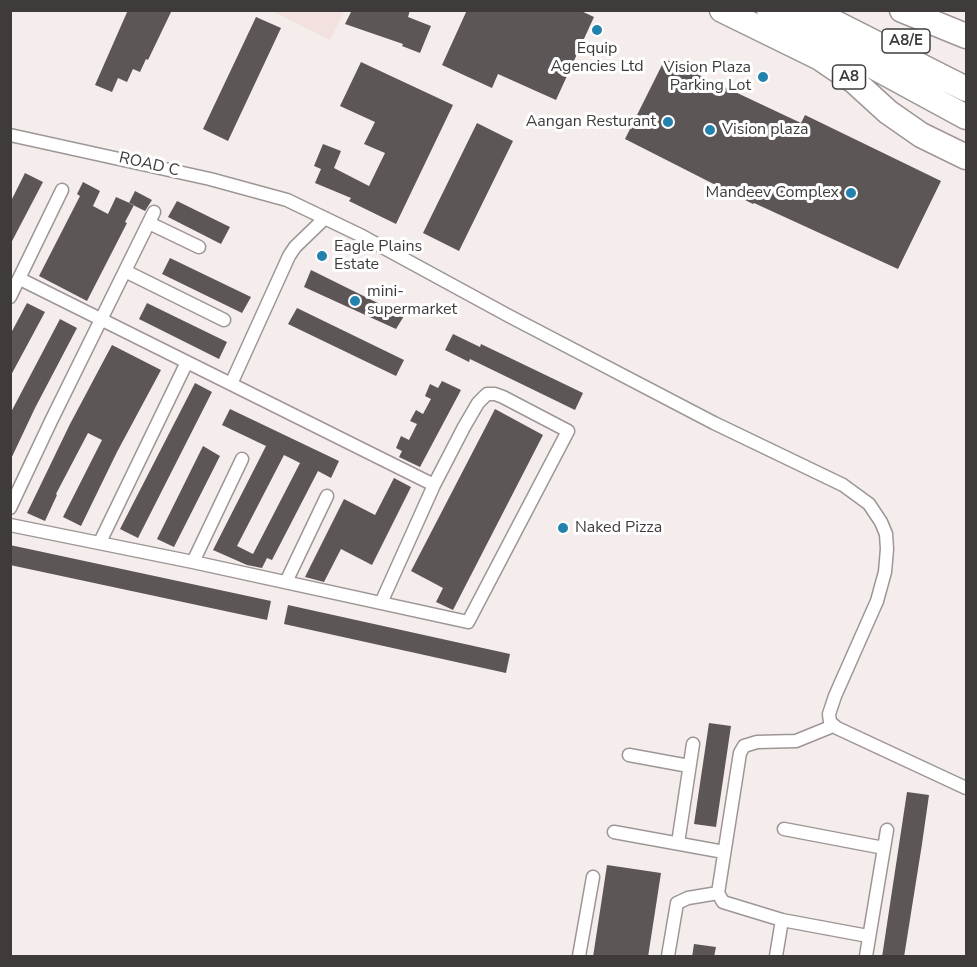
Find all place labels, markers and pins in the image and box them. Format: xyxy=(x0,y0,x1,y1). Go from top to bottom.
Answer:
marker: Equip Agencies Ltd xyxy=(590,23,604,37)
place label: Equip Agencies Ltd xyxy=(550,39,644,77)
place label: Vision Plaza Parking Lot xyxy=(664,58,751,96)
marker: Vision Plaza Parking Lot xyxy=(756,70,770,84)
place label: Aangan Resturant xyxy=(526,112,656,132)
marker: Aangan Resturant xyxy=(661,115,675,129)
place label: Vision plaza xyxy=(722,120,809,140)
marker: Vision plaza xyxy=(703,123,717,137)
place label: Mandeev Complex xyxy=(706,183,839,203)
marker: Mandeev Complex xyxy=(844,186,858,200)
place label: Eagle Plains Estate xyxy=(334,237,422,275)
marker: Eagle Plains Estate xyxy=(315,249,329,263)
place label: mini- supermarket xyxy=(367,282,457,320)
marker: mini- supermarket xyxy=(348,294,362,308)
place label: Naked Pizza xyxy=(575,518,662,538)
marker: Naked Pizza xyxy=(556,521,570,535)

